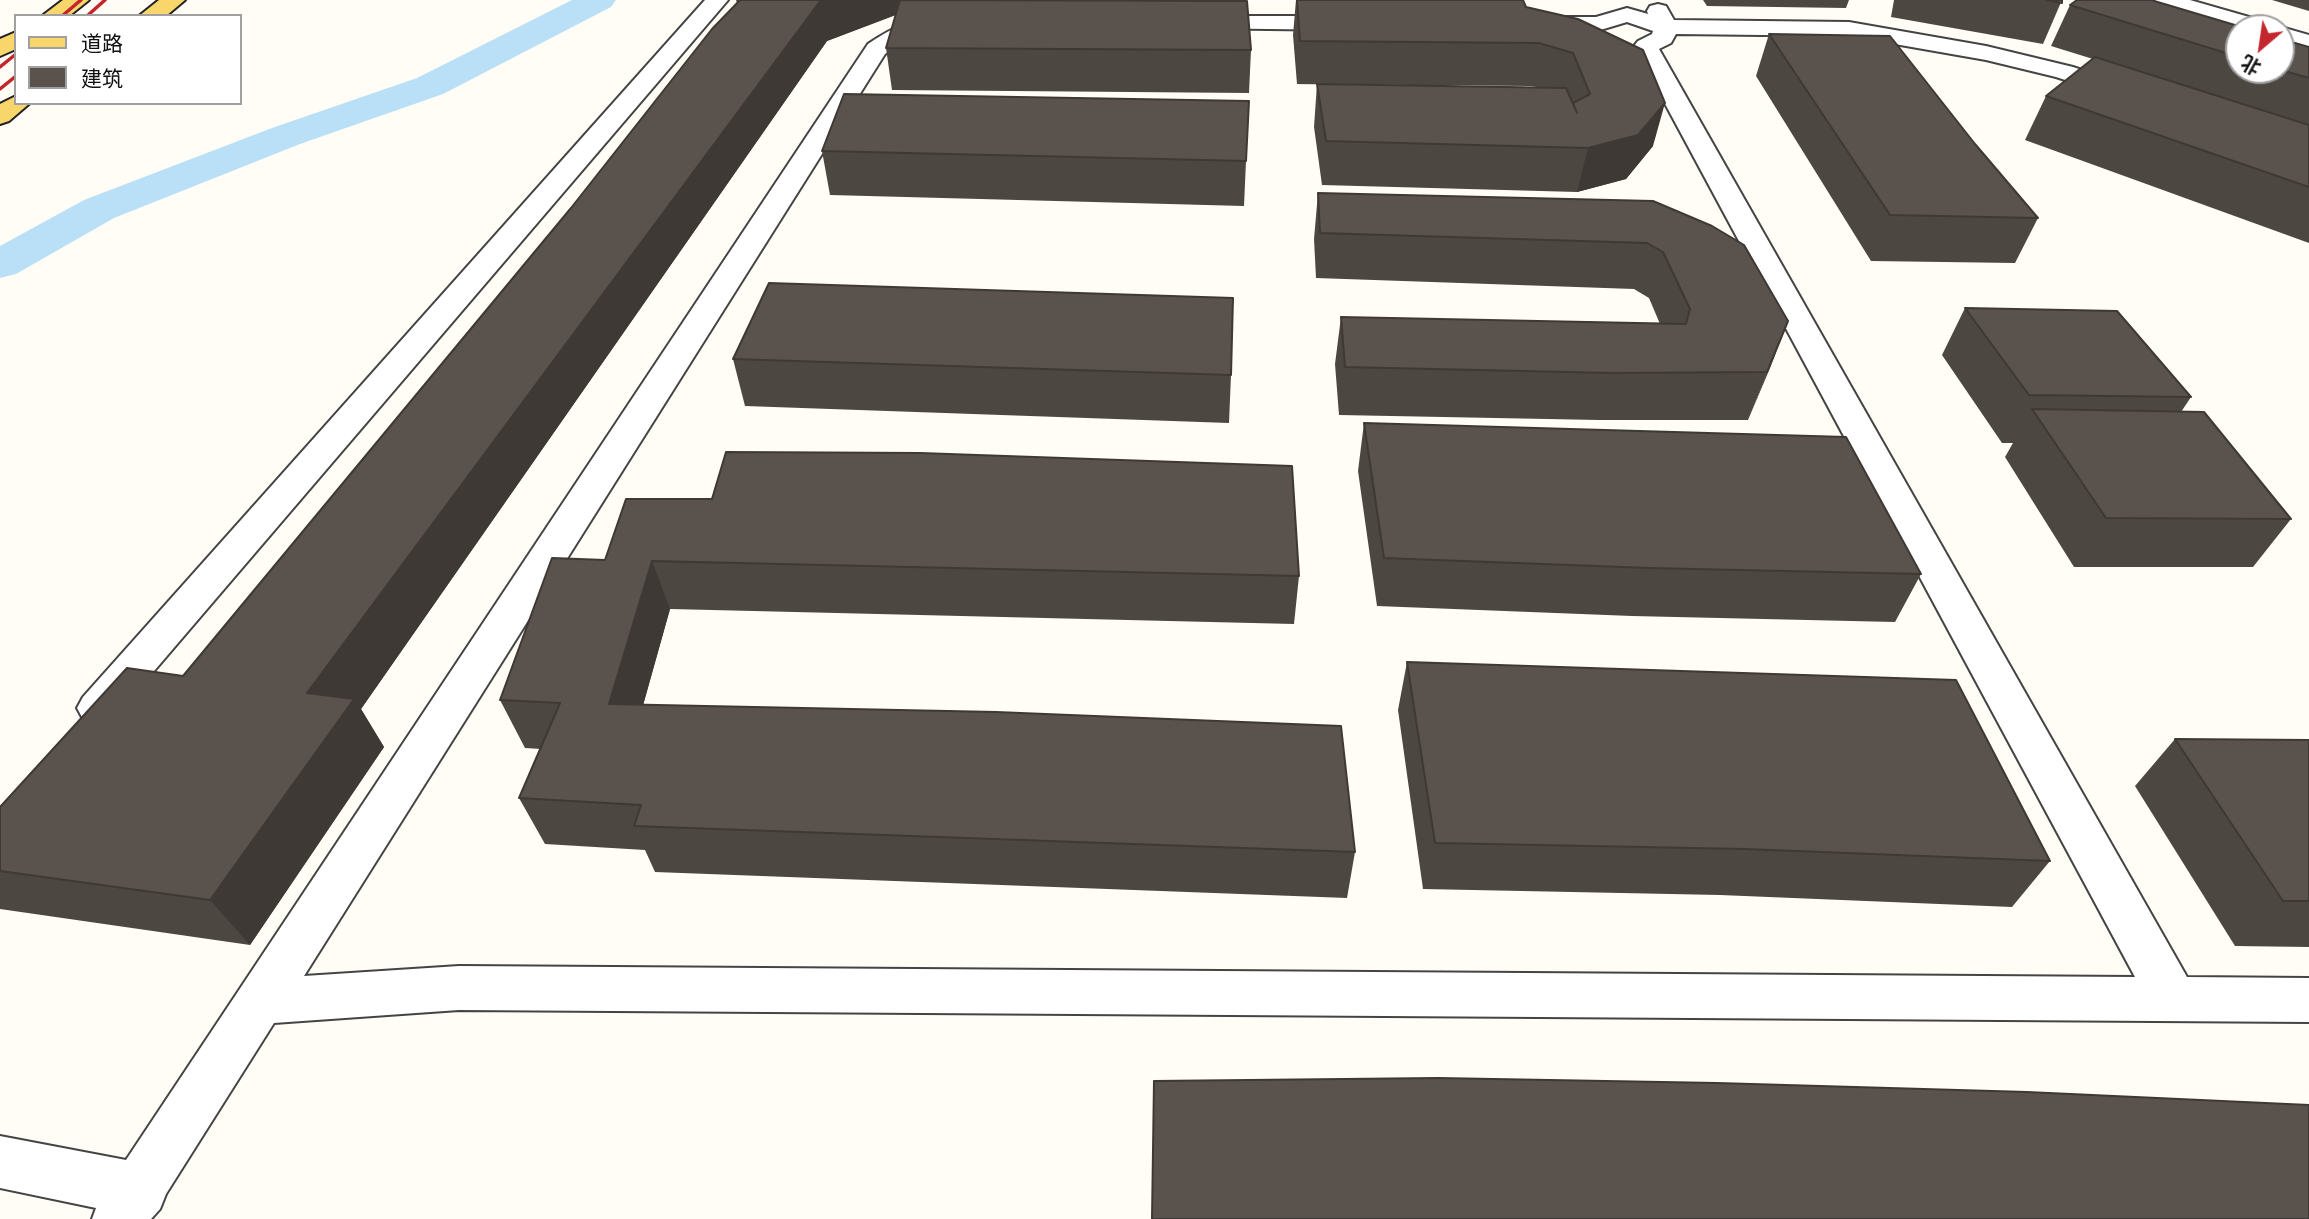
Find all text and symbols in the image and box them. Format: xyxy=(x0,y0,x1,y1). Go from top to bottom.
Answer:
legend xyxy=(14,14,242,105)
north arrow xyxy=(2225,14,2295,84)
text: 道路 xyxy=(81,29,123,58)
text: 北 xyxy=(2236,50,2265,82)
text: 建筑 xyxy=(81,64,123,93)

